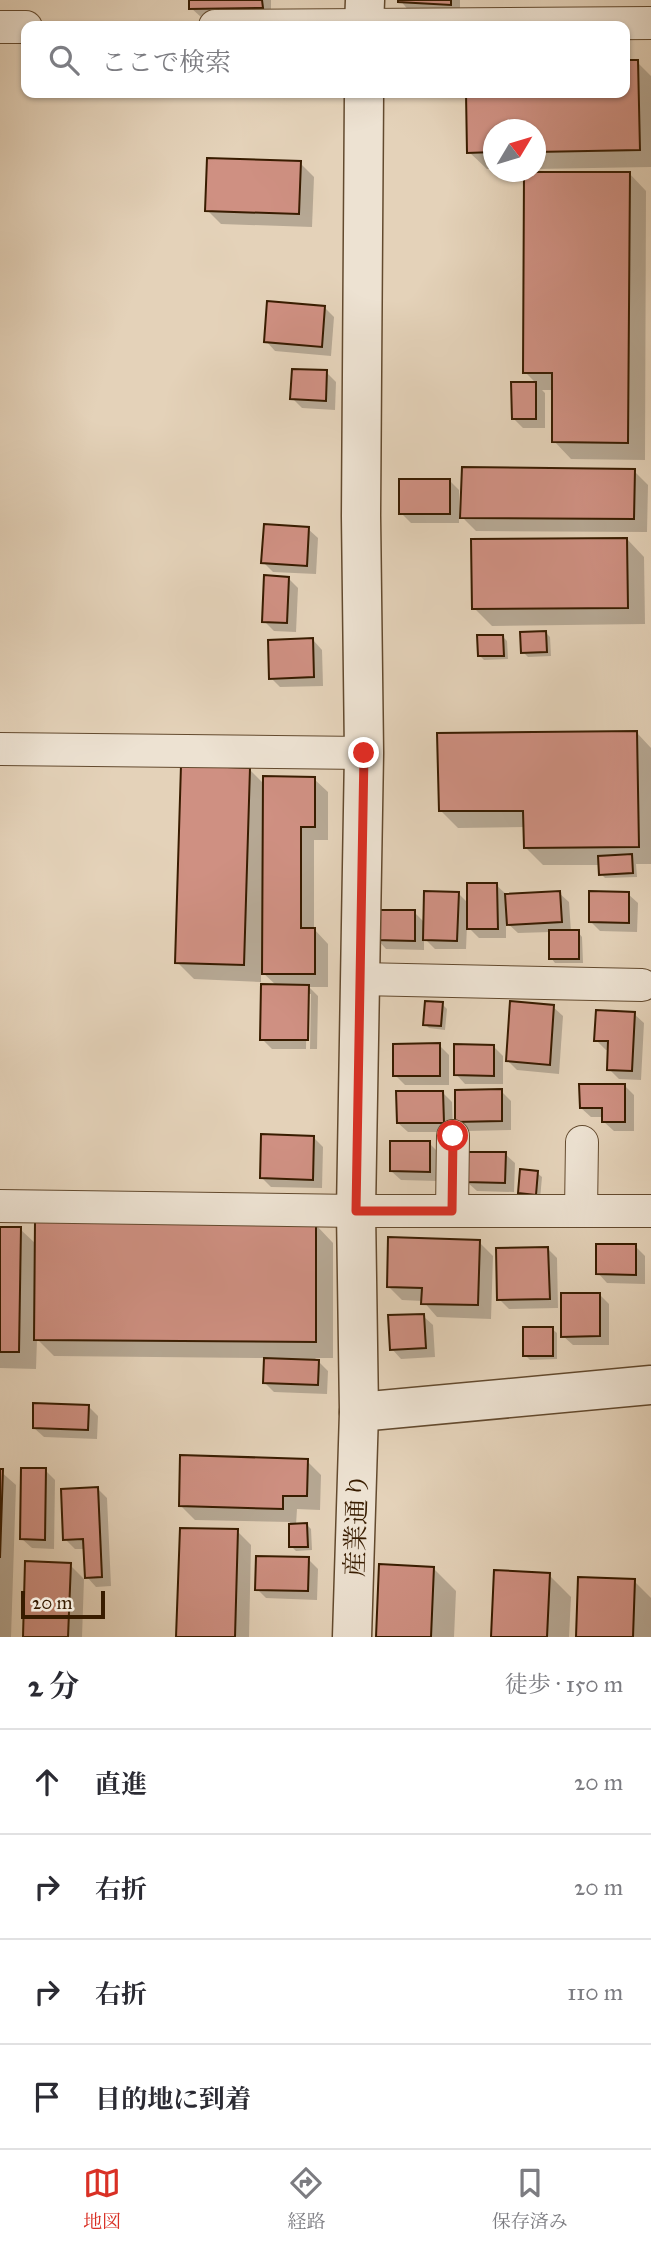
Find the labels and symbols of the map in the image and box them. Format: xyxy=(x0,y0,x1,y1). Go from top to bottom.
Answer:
north arrow xyxy=(483,119,546,182)
route end xyxy=(348,737,379,768)
route start xyxy=(437,1120,468,1151)
street label: 産業通り xyxy=(338,1472,374,1578)
scale bar xyxy=(21,1588,105,1620)

